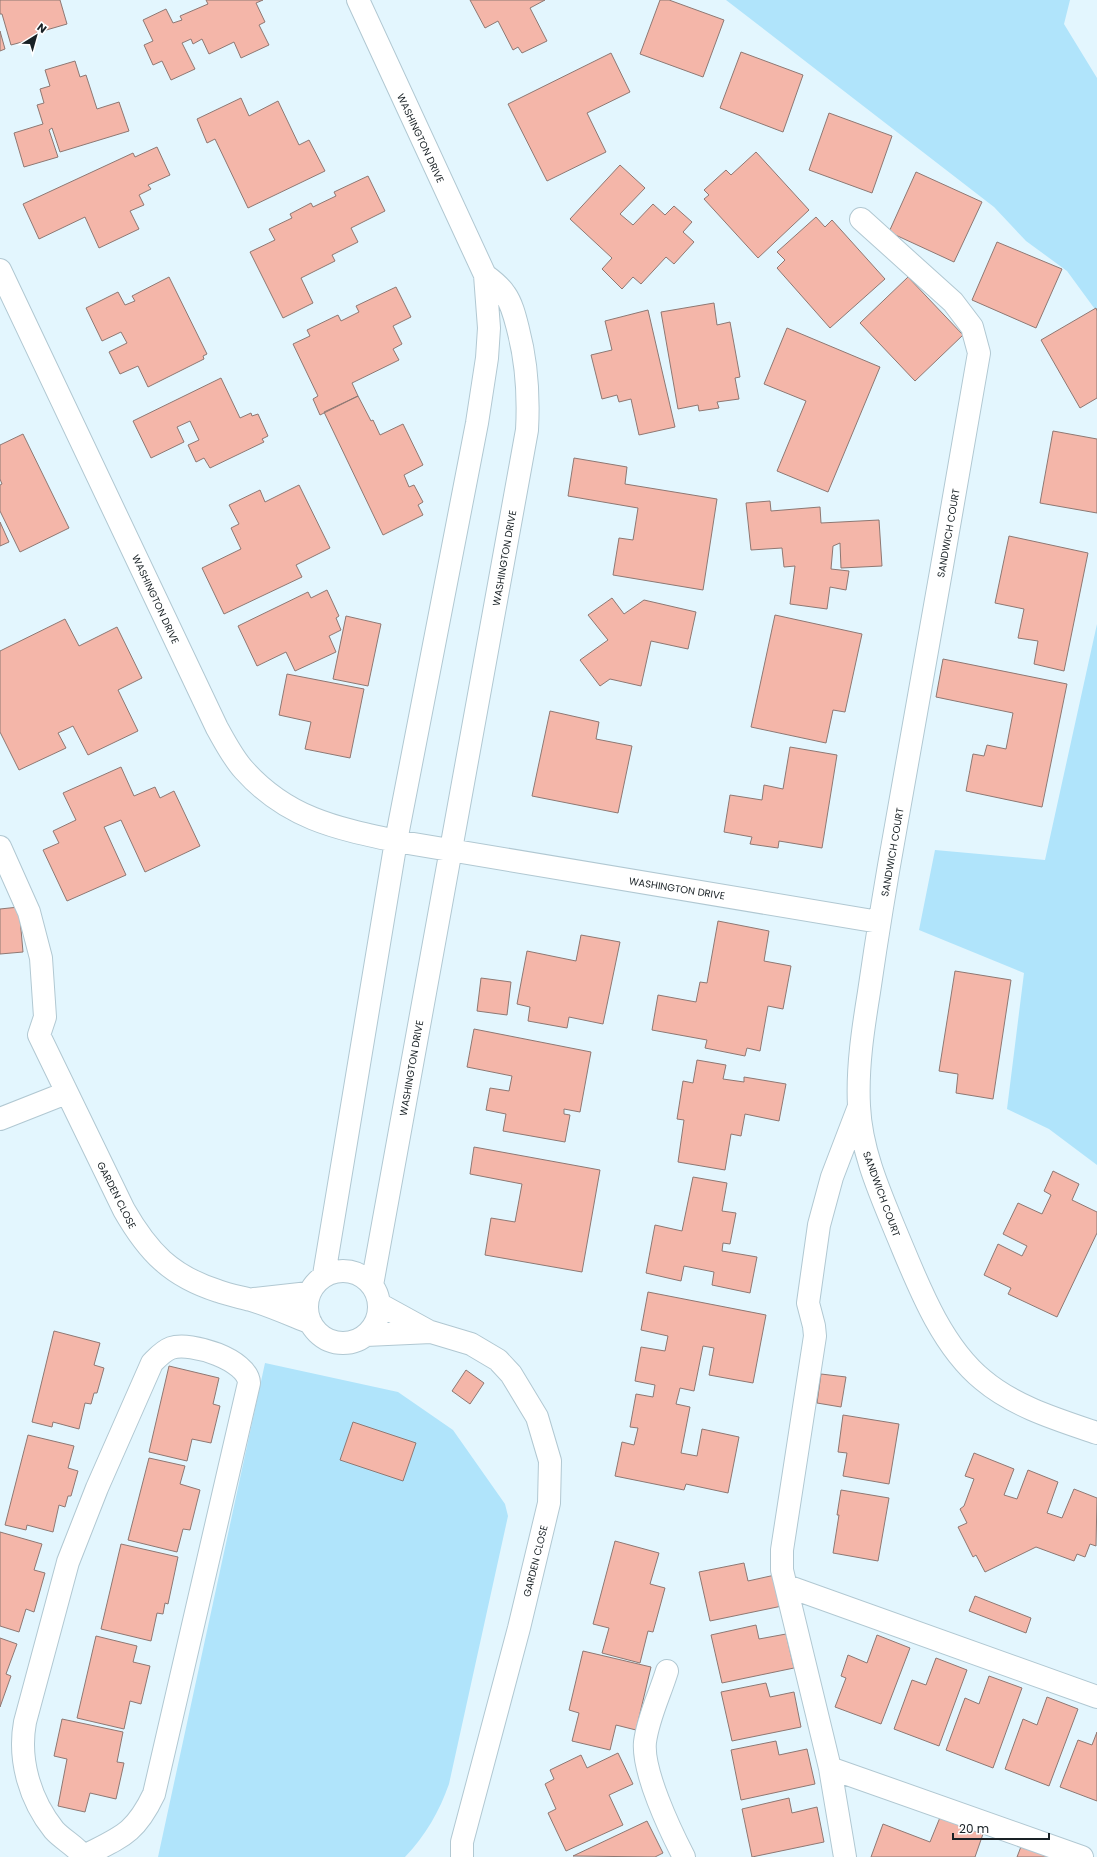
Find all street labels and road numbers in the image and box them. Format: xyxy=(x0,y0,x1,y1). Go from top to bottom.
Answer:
street label: WASHINGTON DRIVE xyxy=(393,91,448,185)
street label: SANDWICH COURT xyxy=(933,487,964,579)
street label: WASHINGTON DRIVE xyxy=(489,509,520,607)
street label: WASHINGTON DRIVE xyxy=(128,552,183,646)
street label: SANDWICH COURT xyxy=(877,806,908,898)
street label: WASHINGTON DRIVE xyxy=(628,873,726,903)
street label: WASHINGTON DRIVE xyxy=(396,1019,427,1117)
street label: SANDWICH COURT xyxy=(859,1149,904,1240)
street label: GARDEN CLOSE xyxy=(93,1159,140,1231)
street label: GARDEN CLOSE xyxy=(519,1524,552,1599)

